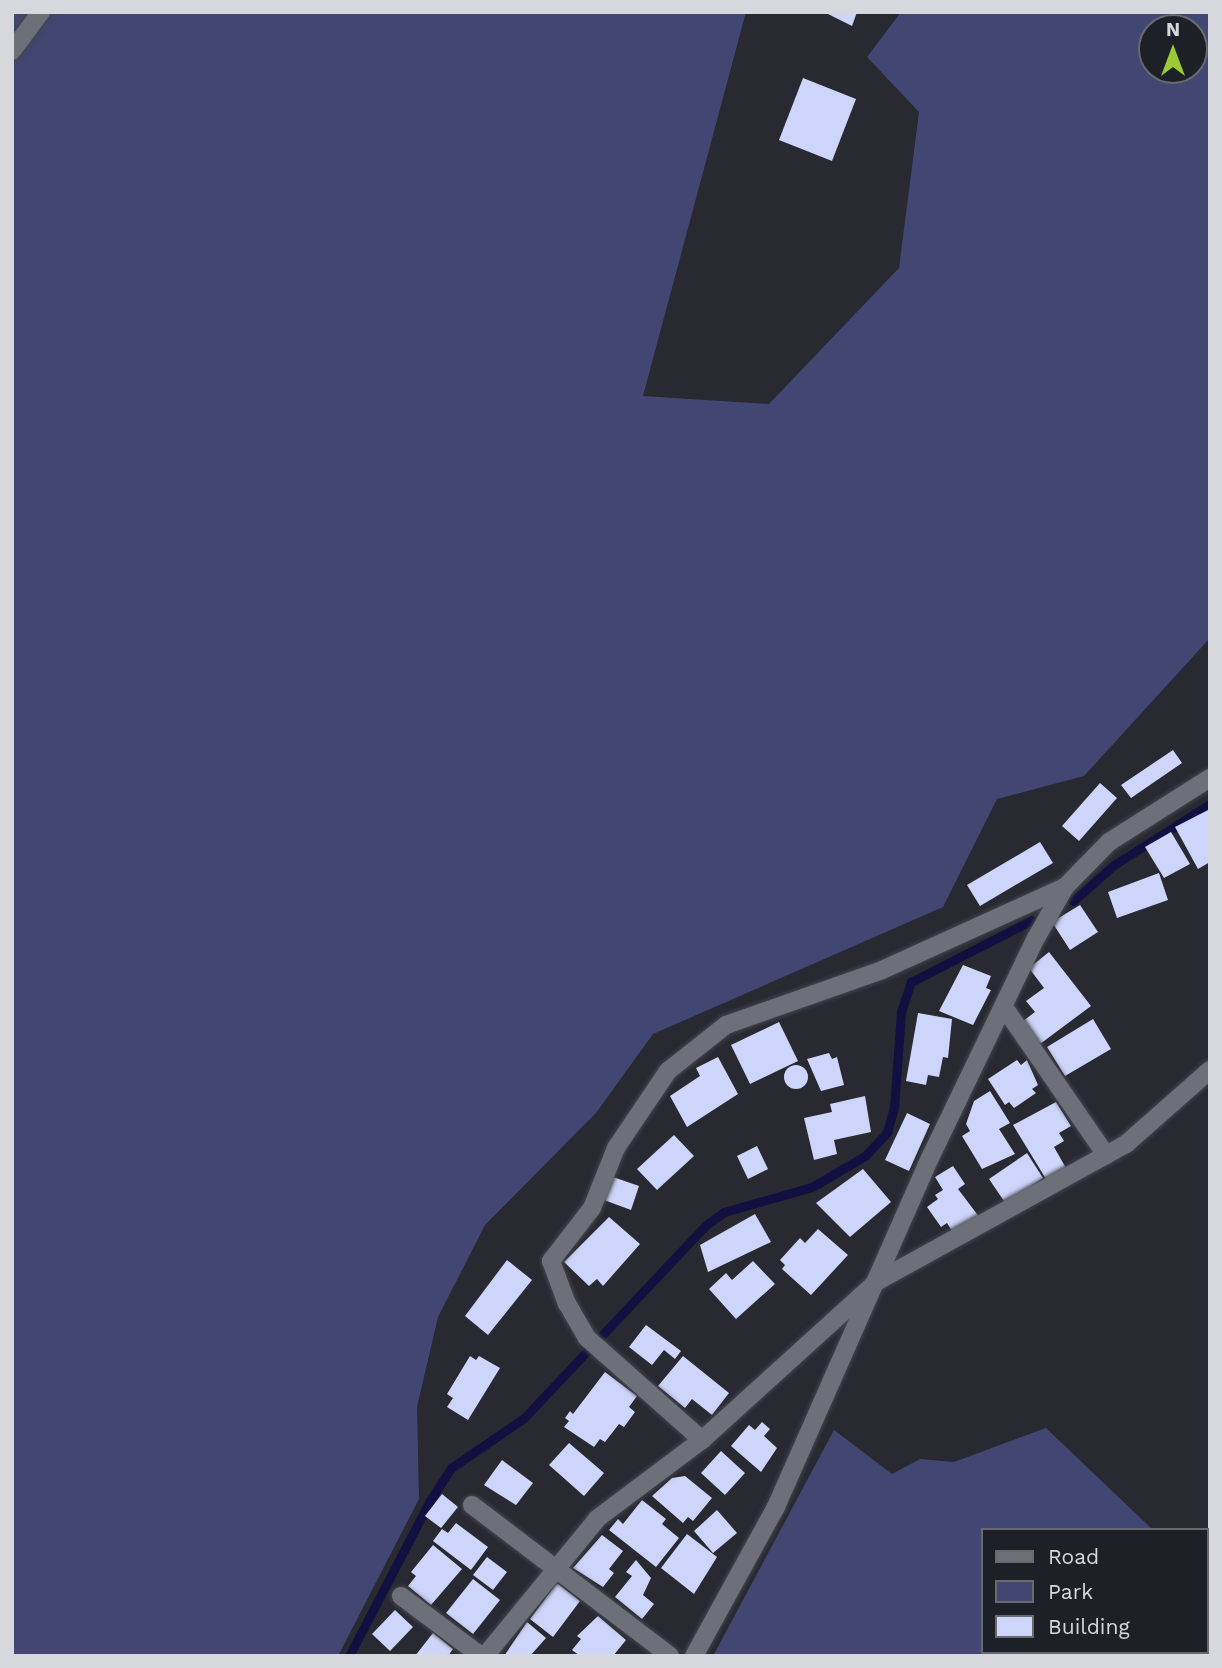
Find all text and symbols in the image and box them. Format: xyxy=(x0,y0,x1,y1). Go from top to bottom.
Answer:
north arrow xyxy=(1138,14,1208,84)
text: N xyxy=(1166,18,1180,41)
legend xyxy=(981,1528,1208,1654)
text: Road xyxy=(1048,1544,1099,1569)
text: Park xyxy=(1048,1579,1093,1604)
text: Building xyxy=(1048,1614,1130,1639)

